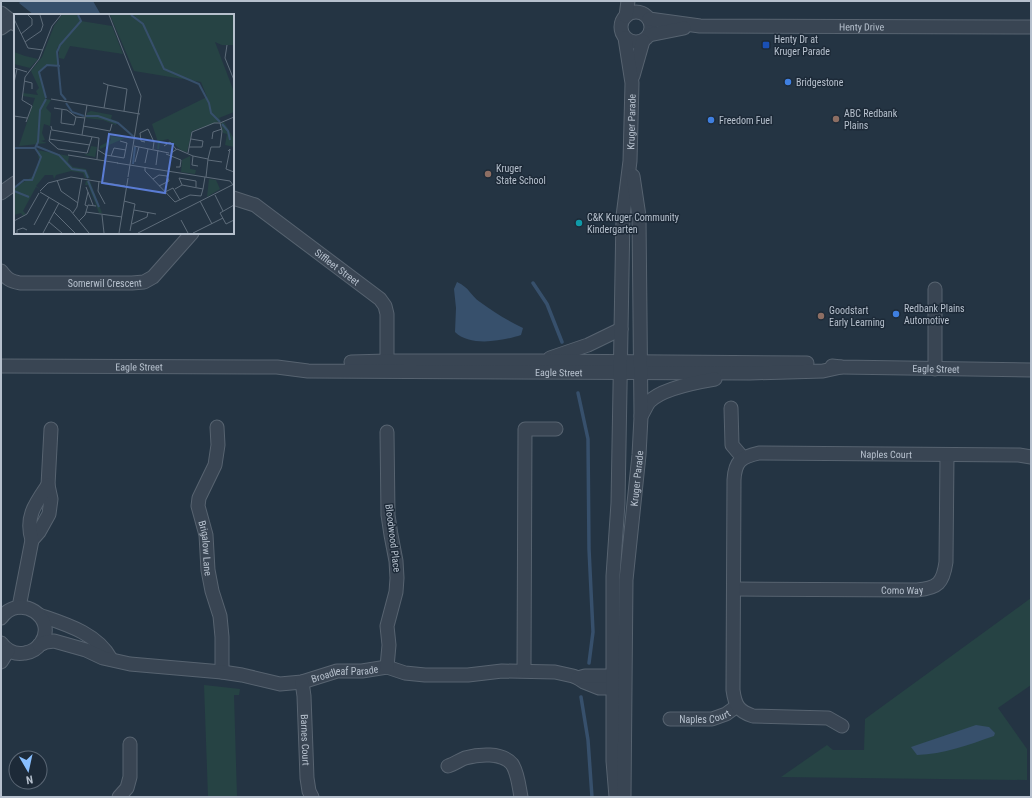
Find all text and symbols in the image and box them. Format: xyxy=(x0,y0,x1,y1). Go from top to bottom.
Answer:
inset map xyxy=(14,14,234,234)
street label: Henty Drive xyxy=(839,21,884,32)
place label: Henty Dr at Kruger Parade xyxy=(774,34,830,57)
marker: Henty Dr at Kruger Parade xyxy=(761,40,771,50)
marker: Bridgestone xyxy=(783,77,793,87)
place label: Bridgestone xyxy=(796,77,844,88)
street label: Kruger Parade xyxy=(625,93,637,150)
place label: ABC Redbank Plains xyxy=(844,108,898,131)
marker: ABC Redbank Plains xyxy=(831,114,841,124)
marker: Freedom Fuel xyxy=(706,115,716,125)
place label: Freedom Fuel xyxy=(719,115,772,126)
place label: Kruger State School xyxy=(496,163,546,186)
marker: Kruger State School xyxy=(483,169,493,179)
place label: C&K Kruger Community Kindergarten xyxy=(587,212,679,235)
marker: C&K Kruger Community Kindergarten xyxy=(574,218,584,228)
street label: Siffleet Street xyxy=(313,247,362,287)
street label: Somerwil Crescent xyxy=(68,277,142,289)
place label: Redbank Plains Automotive xyxy=(904,303,965,326)
place label: Goodstart Early Learning xyxy=(829,305,885,328)
marker: Redbank Plains Automotive xyxy=(891,309,901,319)
marker: Goodstart Early Learning xyxy=(816,311,826,321)
street label: Eagle Street xyxy=(115,361,163,372)
street label: Eagle Street xyxy=(912,363,960,374)
street label: Eagle Street xyxy=(535,367,583,378)
street label: Naples Court xyxy=(860,448,912,460)
street label: Kruger Parade xyxy=(628,450,645,507)
street label: Bloodwood Place xyxy=(383,503,403,573)
street label: Brigalow Lane xyxy=(197,519,215,577)
street label: Como Way xyxy=(881,584,924,596)
street label: Broadleaf Parade xyxy=(310,663,379,684)
street label: Naples Court xyxy=(679,707,732,725)
street label: Barnes Court xyxy=(299,714,312,766)
north arrow xyxy=(8,750,48,790)
text: N xyxy=(25,772,34,786)

